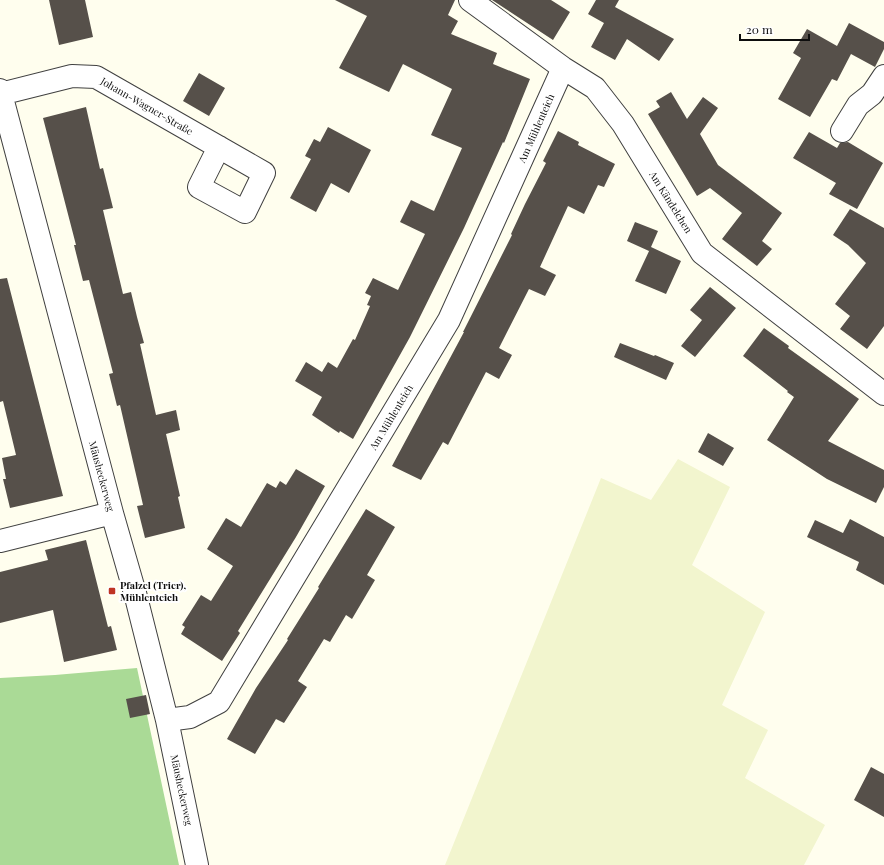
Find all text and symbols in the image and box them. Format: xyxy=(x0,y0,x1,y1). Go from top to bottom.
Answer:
scale bar xyxy=(740,16,809,42)
text: 20 m xyxy=(746,21,773,37)
street label: Johann-Wagner-Straße xyxy=(97,73,196,138)
street label: Am Mühlenteich xyxy=(514,91,557,166)
street label: Am Kändelchen xyxy=(646,168,696,236)
street label: Am Mühlenteich xyxy=(365,382,416,453)
street label: Mäusheckerweg xyxy=(86,439,118,513)
place label: Pfalzel (Trier), Mühlenteich xyxy=(120,578,186,604)
marker: Pfalzel (Trier), Mühlenteich xyxy=(107,586,117,596)
street label: Mäusheckerweg xyxy=(168,753,197,828)

